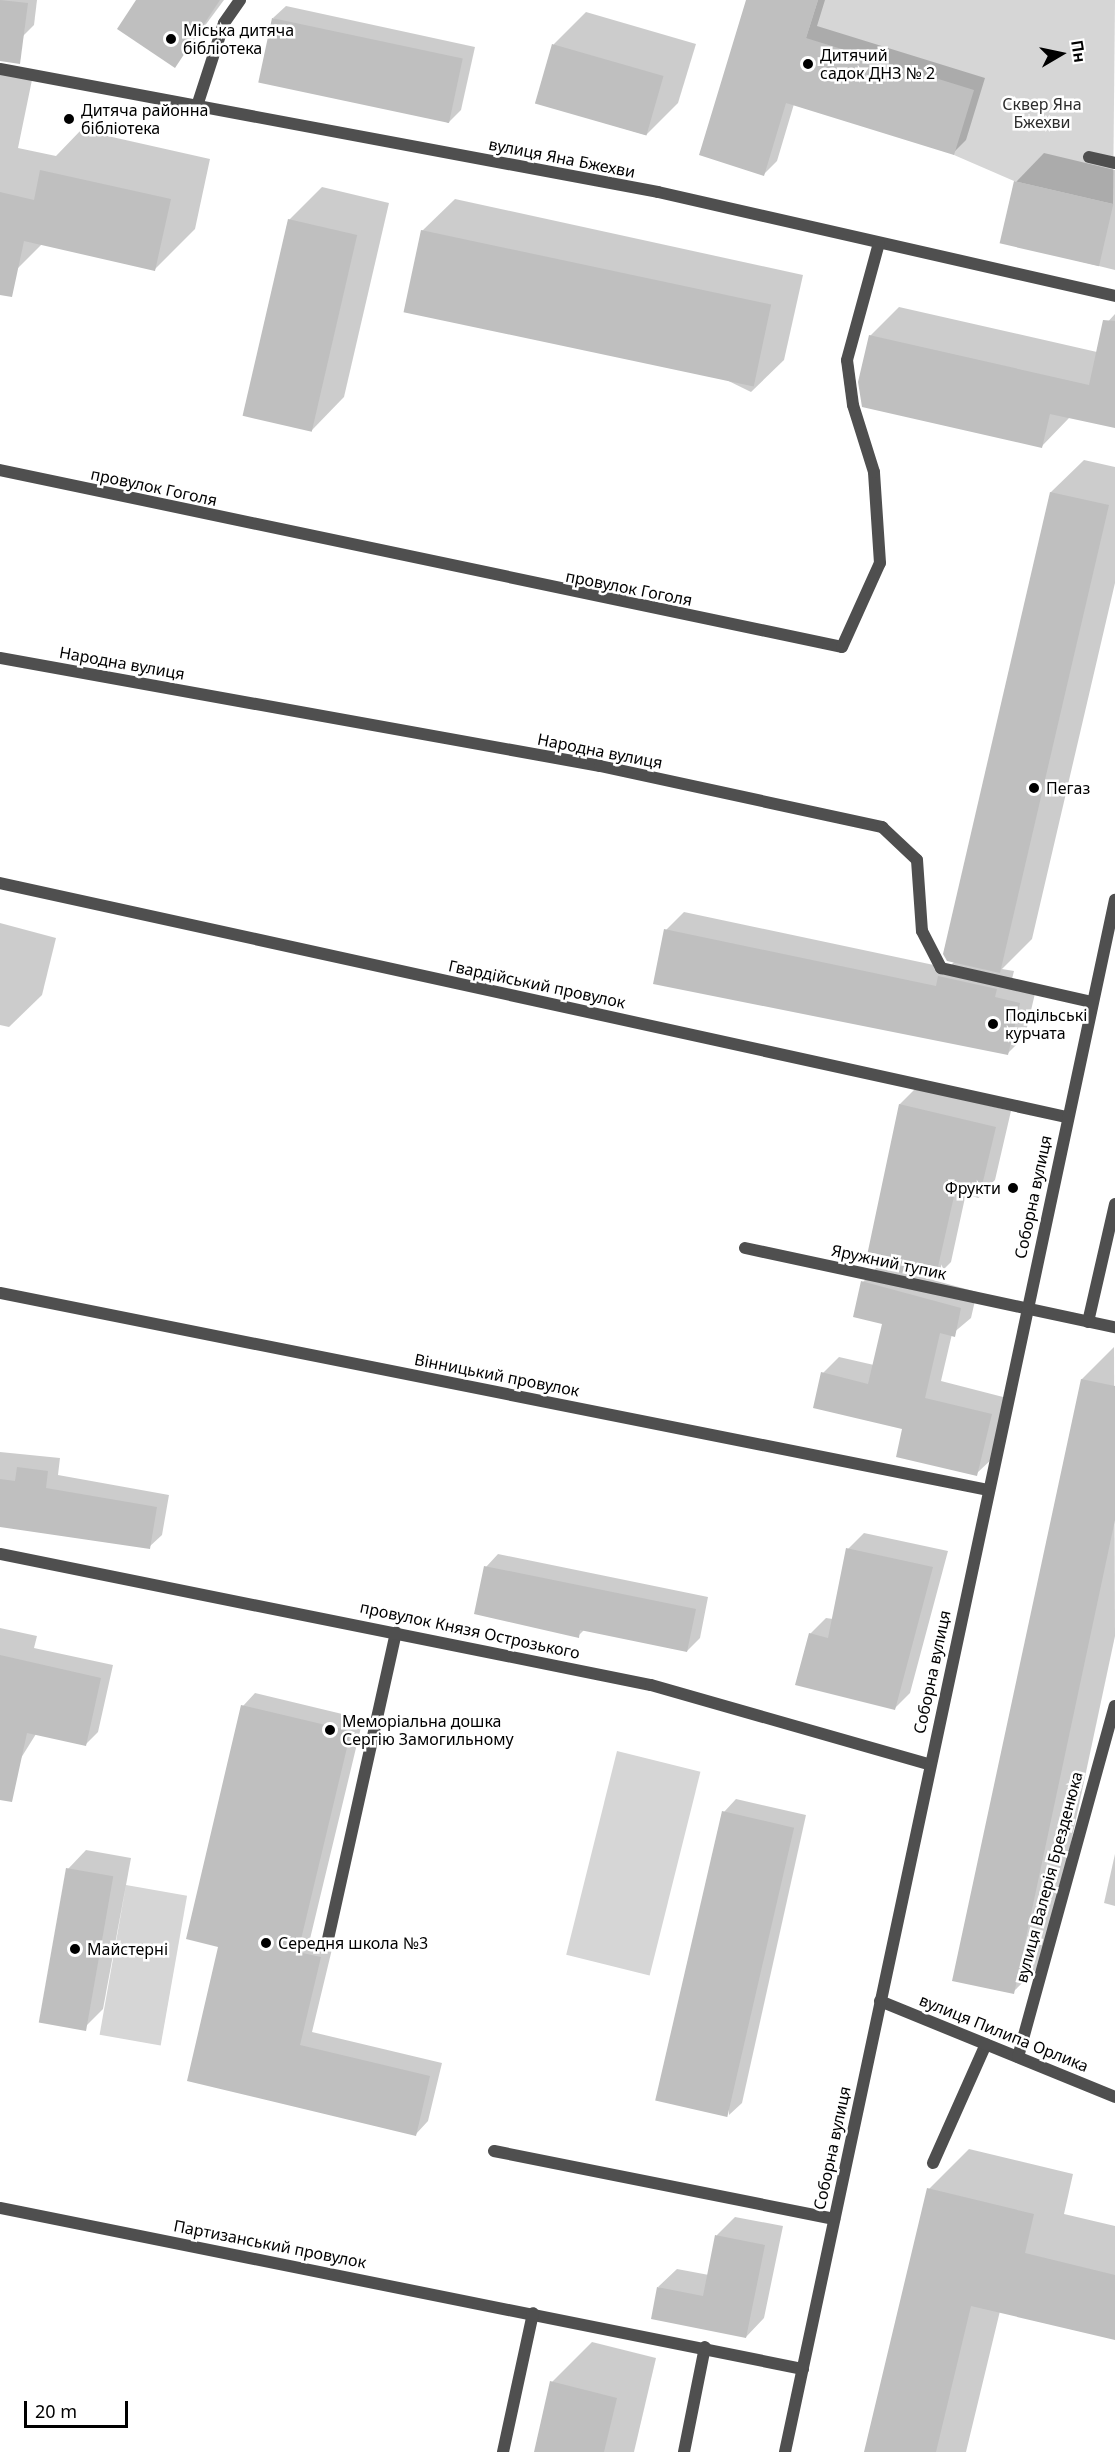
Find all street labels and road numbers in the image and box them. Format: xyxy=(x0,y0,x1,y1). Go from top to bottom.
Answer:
street label: вулиця Яна Бжехви xyxy=(487,134,637,182)
street label: провулок Гоголя xyxy=(89,464,219,510)
street label: провулок Гоголя xyxy=(564,566,694,610)
street label: Народна вулиця xyxy=(58,643,186,683)
street label: Народна вулиця xyxy=(536,729,664,773)
street label: Гвардійський провулок xyxy=(447,956,627,1012)
street label: Соборна вулиця xyxy=(1011,1133,1055,1261)
street label: Яружний тупик xyxy=(830,1240,948,1284)
street label: Вінницький провулок xyxy=(413,1350,581,1400)
street label: провулок Князя Острозького xyxy=(358,1597,582,1663)
street label: Соборна вулиця xyxy=(910,1608,954,1736)
street label: вулиця Валерія Брезденюка xyxy=(1012,1769,1086,1985)
street label: вулиця Пилипа Орлика xyxy=(917,1990,1091,2076)
street label: Соборна вулиця xyxy=(810,2084,854,2212)
street label: Партизанський провулок xyxy=(172,2216,368,2272)

